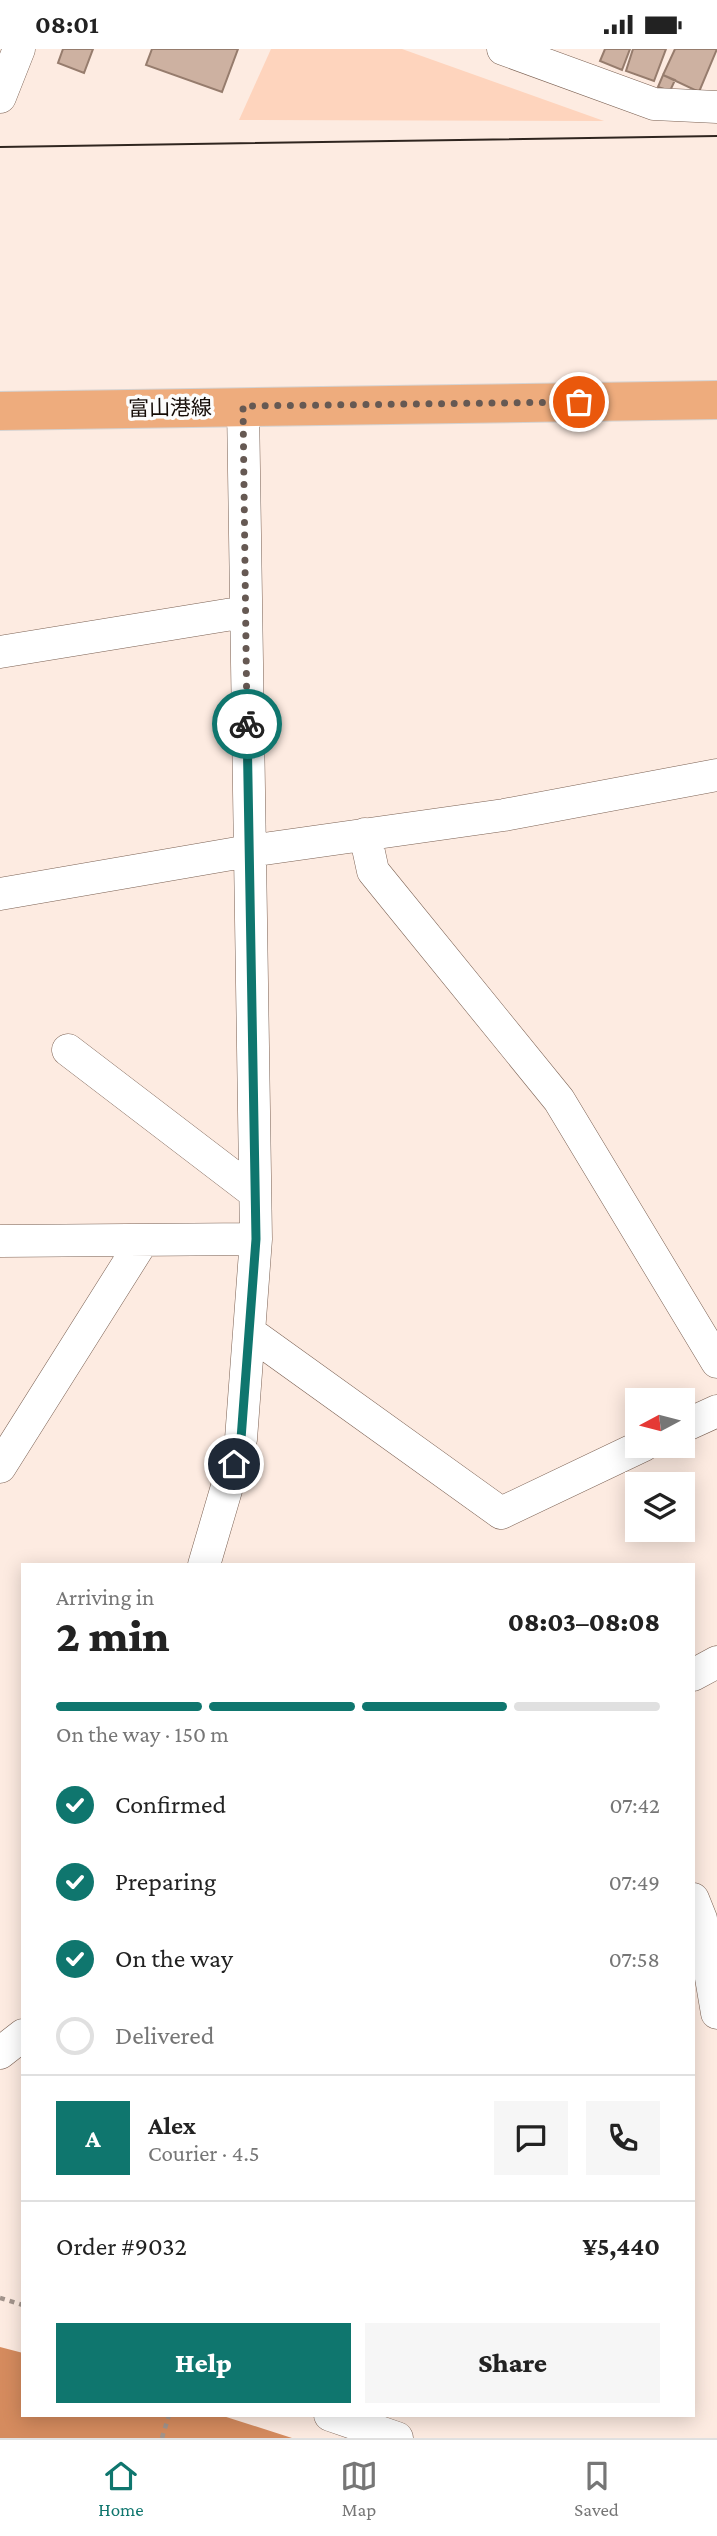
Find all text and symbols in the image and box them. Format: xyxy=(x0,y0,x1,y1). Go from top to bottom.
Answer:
text: 08:01 xyxy=(35,10,99,39)
pin xyxy=(549,372,609,432)
icon: bag xyxy=(560,383,598,421)
street label: 富山港線 xyxy=(128,395,212,421)
courier xyxy=(212,689,282,759)
icon: bike xyxy=(228,705,266,743)
north arrow xyxy=(625,1388,695,1458)
map controls xyxy=(625,1388,695,1542)
pin xyxy=(204,1434,264,1494)
icon: home xyxy=(215,1445,253,1483)
button: layers xyxy=(625,1472,695,1542)
text: Arriving in xyxy=(56,1584,154,1610)
text: 08:03–08:08 xyxy=(508,1608,660,1637)
text: 2 min xyxy=(56,1610,170,1661)
text: On the way · 150 m xyxy=(56,1721,229,1747)
icon: check xyxy=(56,1786,94,1824)
text: Confirmed xyxy=(115,1790,226,1819)
text: 07:42 xyxy=(610,1792,660,1818)
icon: check xyxy=(56,1863,94,1901)
text: Preparing xyxy=(115,1867,216,1896)
text: 07:49 xyxy=(609,1869,660,1895)
icon: check xyxy=(56,1940,94,1978)
text: On the way xyxy=(115,1944,233,1973)
text: 07:58 xyxy=(609,1946,660,1972)
text: Delivered xyxy=(115,2021,214,2050)
button: chat xyxy=(494,2101,568,2175)
button: phone xyxy=(586,2101,660,2175)
text: Alex xyxy=(148,2111,196,2140)
text: A xyxy=(85,2124,101,2153)
text: Courier · 4.5 xyxy=(148,2140,260,2166)
text: Order #9032 xyxy=(56,2232,187,2261)
text: ¥5,440 xyxy=(583,2232,660,2261)
button: Help xyxy=(56,2323,351,2403)
button: Share xyxy=(365,2323,660,2403)
tab: Home xyxy=(98,2457,144,2520)
tab: Map xyxy=(340,2457,378,2520)
tab: Saved xyxy=(574,2457,619,2520)

